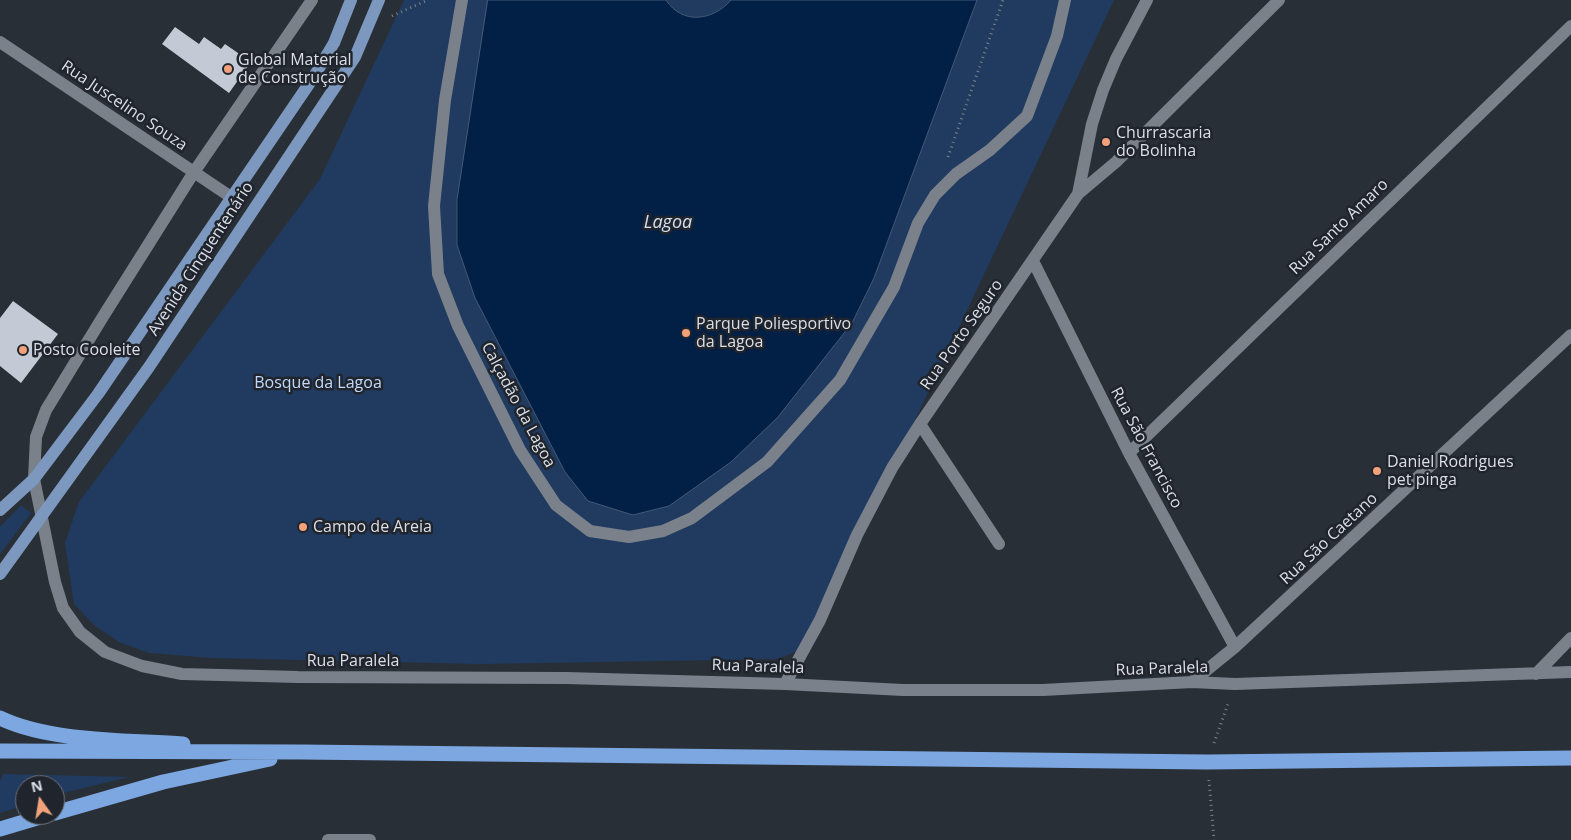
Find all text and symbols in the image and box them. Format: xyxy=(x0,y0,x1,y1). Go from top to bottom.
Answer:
place label: Global Material de Construção xyxy=(238,50,352,88)
street label: Rua Juscelino Souza xyxy=(58,57,190,155)
marker: Global Material de Construção xyxy=(222,63,234,75)
place label: Churrascaria do Bolinha xyxy=(1116,123,1211,161)
marker: Churrascaria do Bolinha xyxy=(1100,136,1112,148)
street label: Rua Santo Amaro xyxy=(1286,175,1392,279)
street label: Avenida Cinquentenário xyxy=(144,178,258,340)
water label: Lagoa xyxy=(644,212,692,234)
street label: Rua Porto Seguro xyxy=(917,276,1007,394)
place label: Parque Poliesportivo da Lagoa xyxy=(696,314,851,352)
marker: Parque Poliesportivo da Lagoa xyxy=(680,327,692,339)
street label: Calçadão da Lagoa xyxy=(477,339,559,471)
place label: Posto Cooleite xyxy=(33,340,140,360)
marker: Posto Cooleite xyxy=(17,344,29,356)
park label: Bosque da Lagoa xyxy=(254,373,382,393)
street label: Rua São Francisco xyxy=(1106,384,1186,512)
place label: Daniel Rodrigues pet pinga xyxy=(1387,452,1514,490)
marker: Daniel Rodrigues pet pinga xyxy=(1371,465,1383,477)
street label: Rua São Caetano xyxy=(1276,489,1382,589)
place label: Campo de Areia xyxy=(313,517,432,537)
marker: Campo de Areia xyxy=(297,521,309,533)
street label: Rua Paralela xyxy=(307,651,399,671)
street label: Rua Paralela xyxy=(711,656,805,678)
street label: Rua Paralela xyxy=(1115,658,1209,680)
north arrow xyxy=(15,775,65,825)
text: N xyxy=(29,775,44,796)

